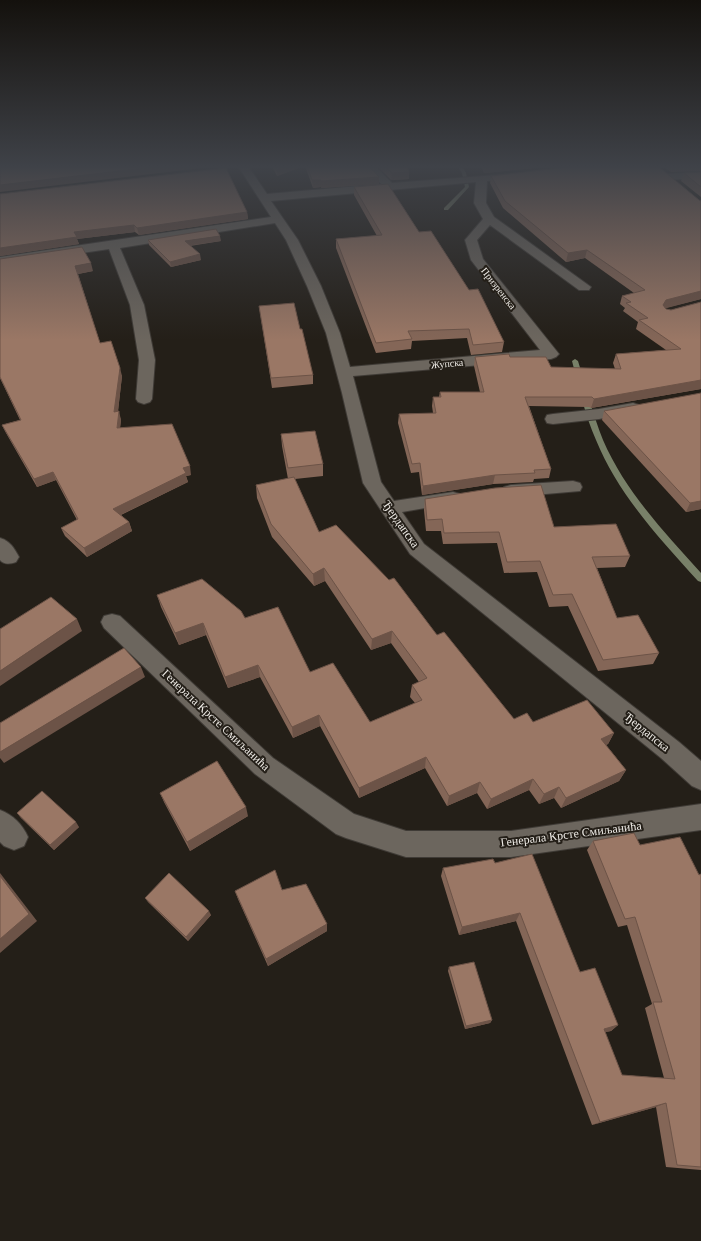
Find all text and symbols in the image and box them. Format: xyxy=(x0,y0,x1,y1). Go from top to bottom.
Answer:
street label: Призренска xyxy=(479,265,519,312)
street label: Жупска xyxy=(430,357,464,370)
street label: Ђердапска xyxy=(380,498,423,551)
street label: Генерала Крсте Смиљанића xyxy=(159,666,273,774)
street label: Ђердапска xyxy=(622,710,673,755)
street label: Генерала Крсте Смиљанића xyxy=(500,818,643,850)

